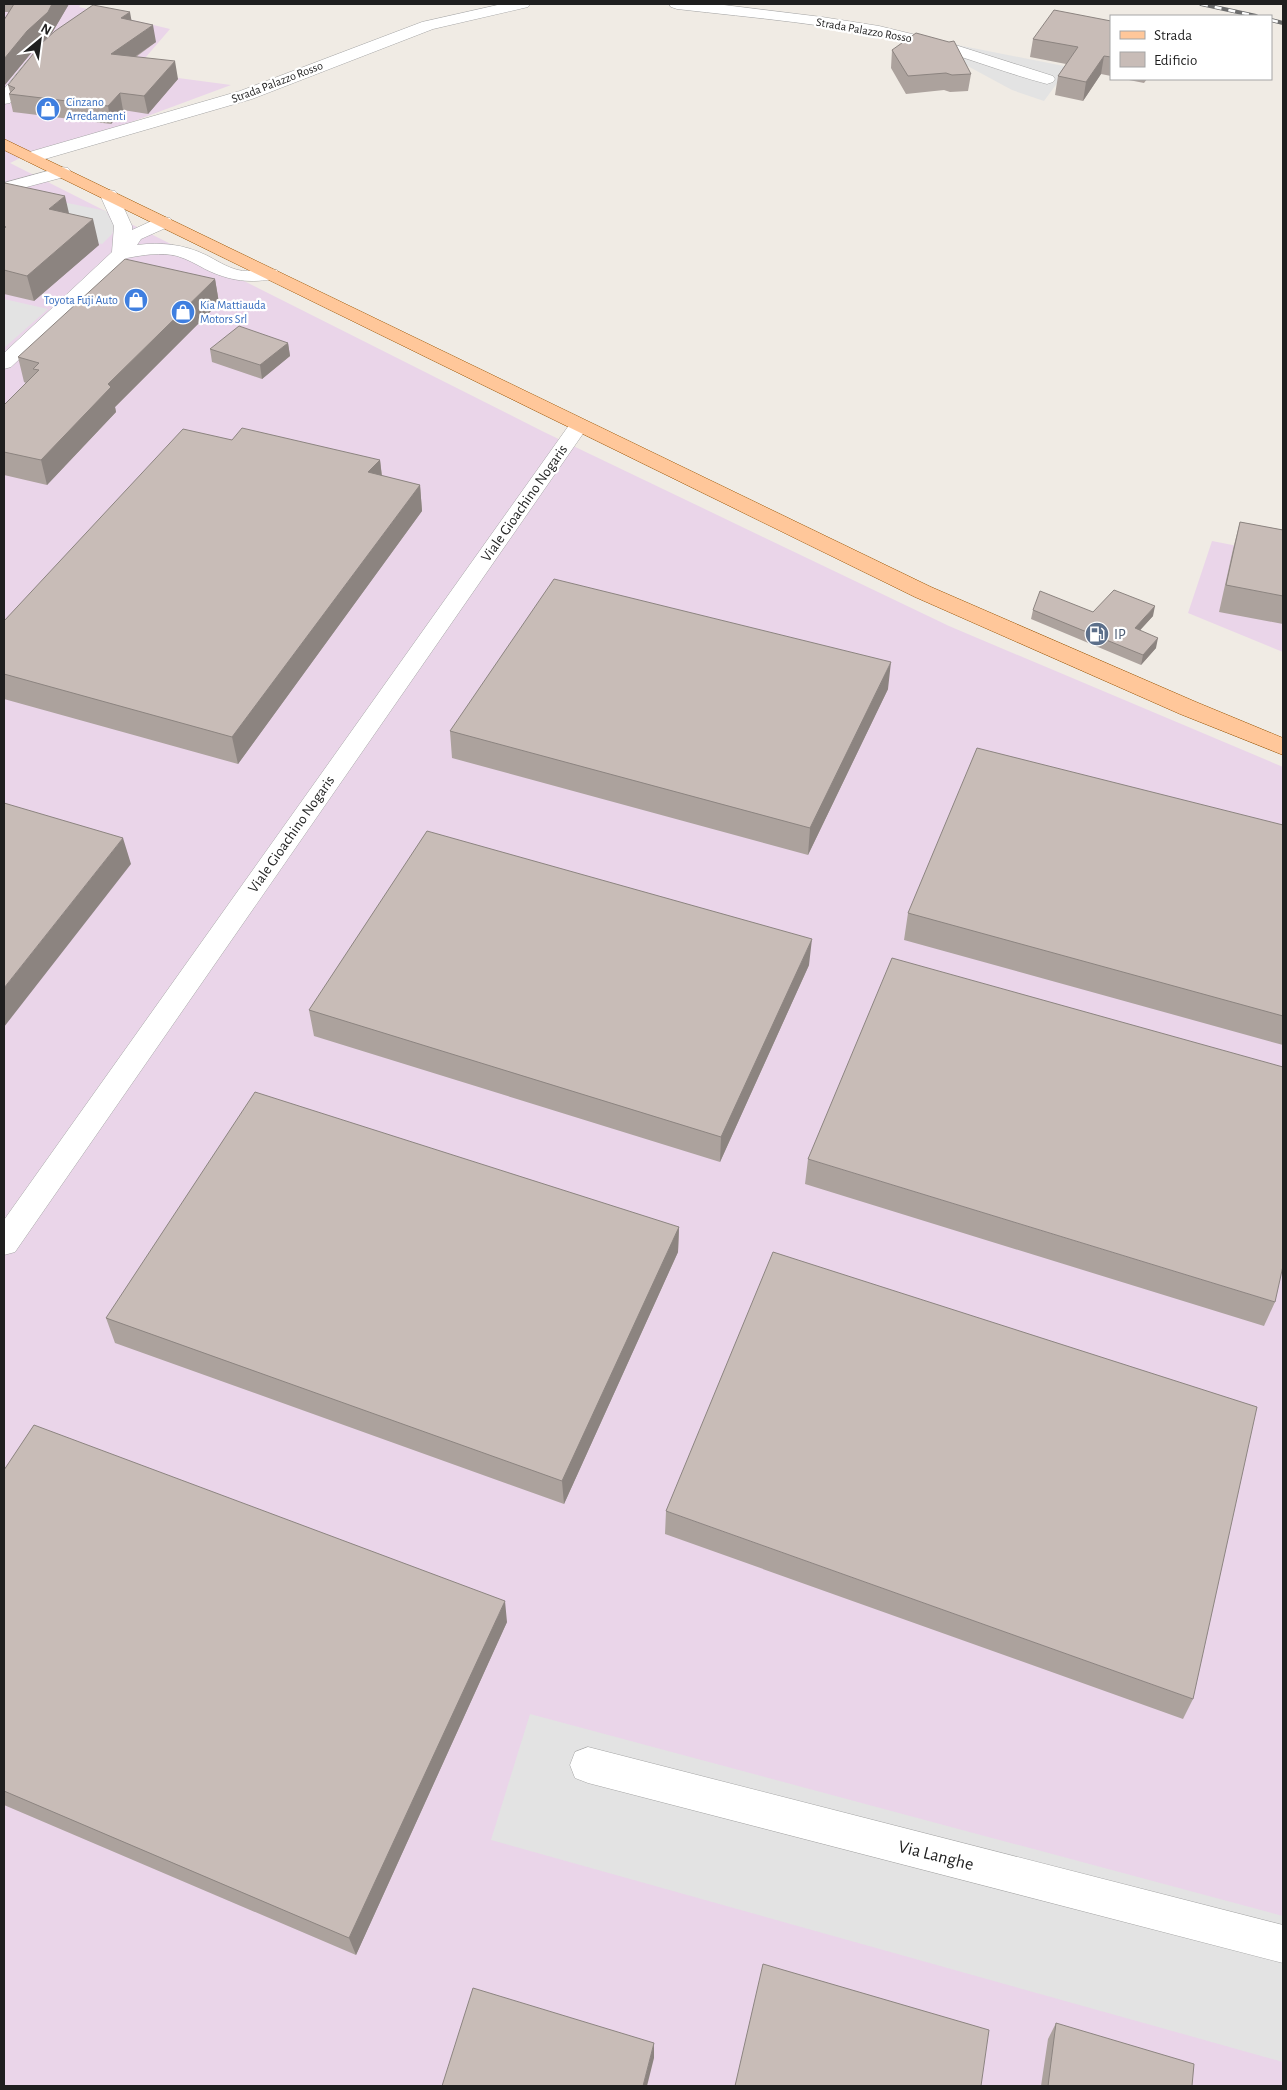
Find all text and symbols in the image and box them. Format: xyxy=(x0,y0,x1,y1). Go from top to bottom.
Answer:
north arrow xyxy=(15,15,65,65)
legend xyxy=(1110,15,1272,80)
street label: Strada Palazzo Rosso xyxy=(815,16,913,44)
text: N xyxy=(38,21,53,38)
text: Strada xyxy=(1154,28,1192,43)
text: Edificio xyxy=(1154,53,1197,68)
street label: Strada Palazzo Rosso xyxy=(230,59,325,105)
shop icon: Cinzano Arredamenti xyxy=(35,96,61,122)
place label: Cinzano Arredamenti xyxy=(66,96,126,122)
shop icon: Toyota Fuji Auto xyxy=(123,287,149,313)
place label: Toyota Fuji Auto xyxy=(44,294,118,307)
shop icon: Kia Mattiauda Motors Srl xyxy=(170,299,196,325)
place label: Kia Mattiauda Motors Srl xyxy=(200,299,266,325)
street label: Viale Gioachino Nogaris xyxy=(478,442,570,565)
fuel station icon: IP xyxy=(1084,621,1110,647)
place label: IP xyxy=(1114,627,1126,642)
street label: Viale Gioachino Nogaris xyxy=(245,773,337,896)
street label: Via Langhe xyxy=(896,1838,975,1874)

